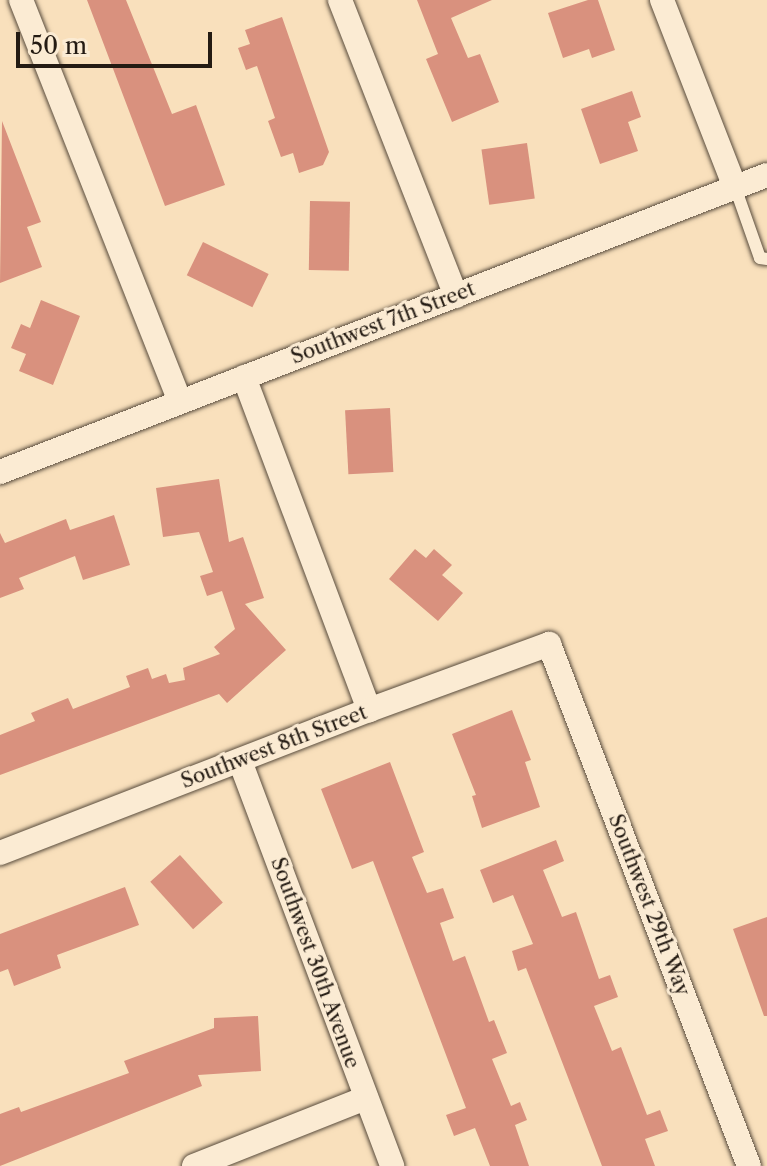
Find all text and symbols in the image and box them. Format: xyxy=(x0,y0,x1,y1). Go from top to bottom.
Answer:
scale bar xyxy=(20,16,216,66)
text: 50 m xyxy=(30,31,87,60)
street label: Southwest 7th Street xyxy=(288,277,478,369)
street label: Southwest 8th Street xyxy=(178,700,370,794)
street label: Southwest 29th Way xyxy=(603,810,695,1000)
street label: Southwest 30th Avenue xyxy=(265,854,365,1072)

